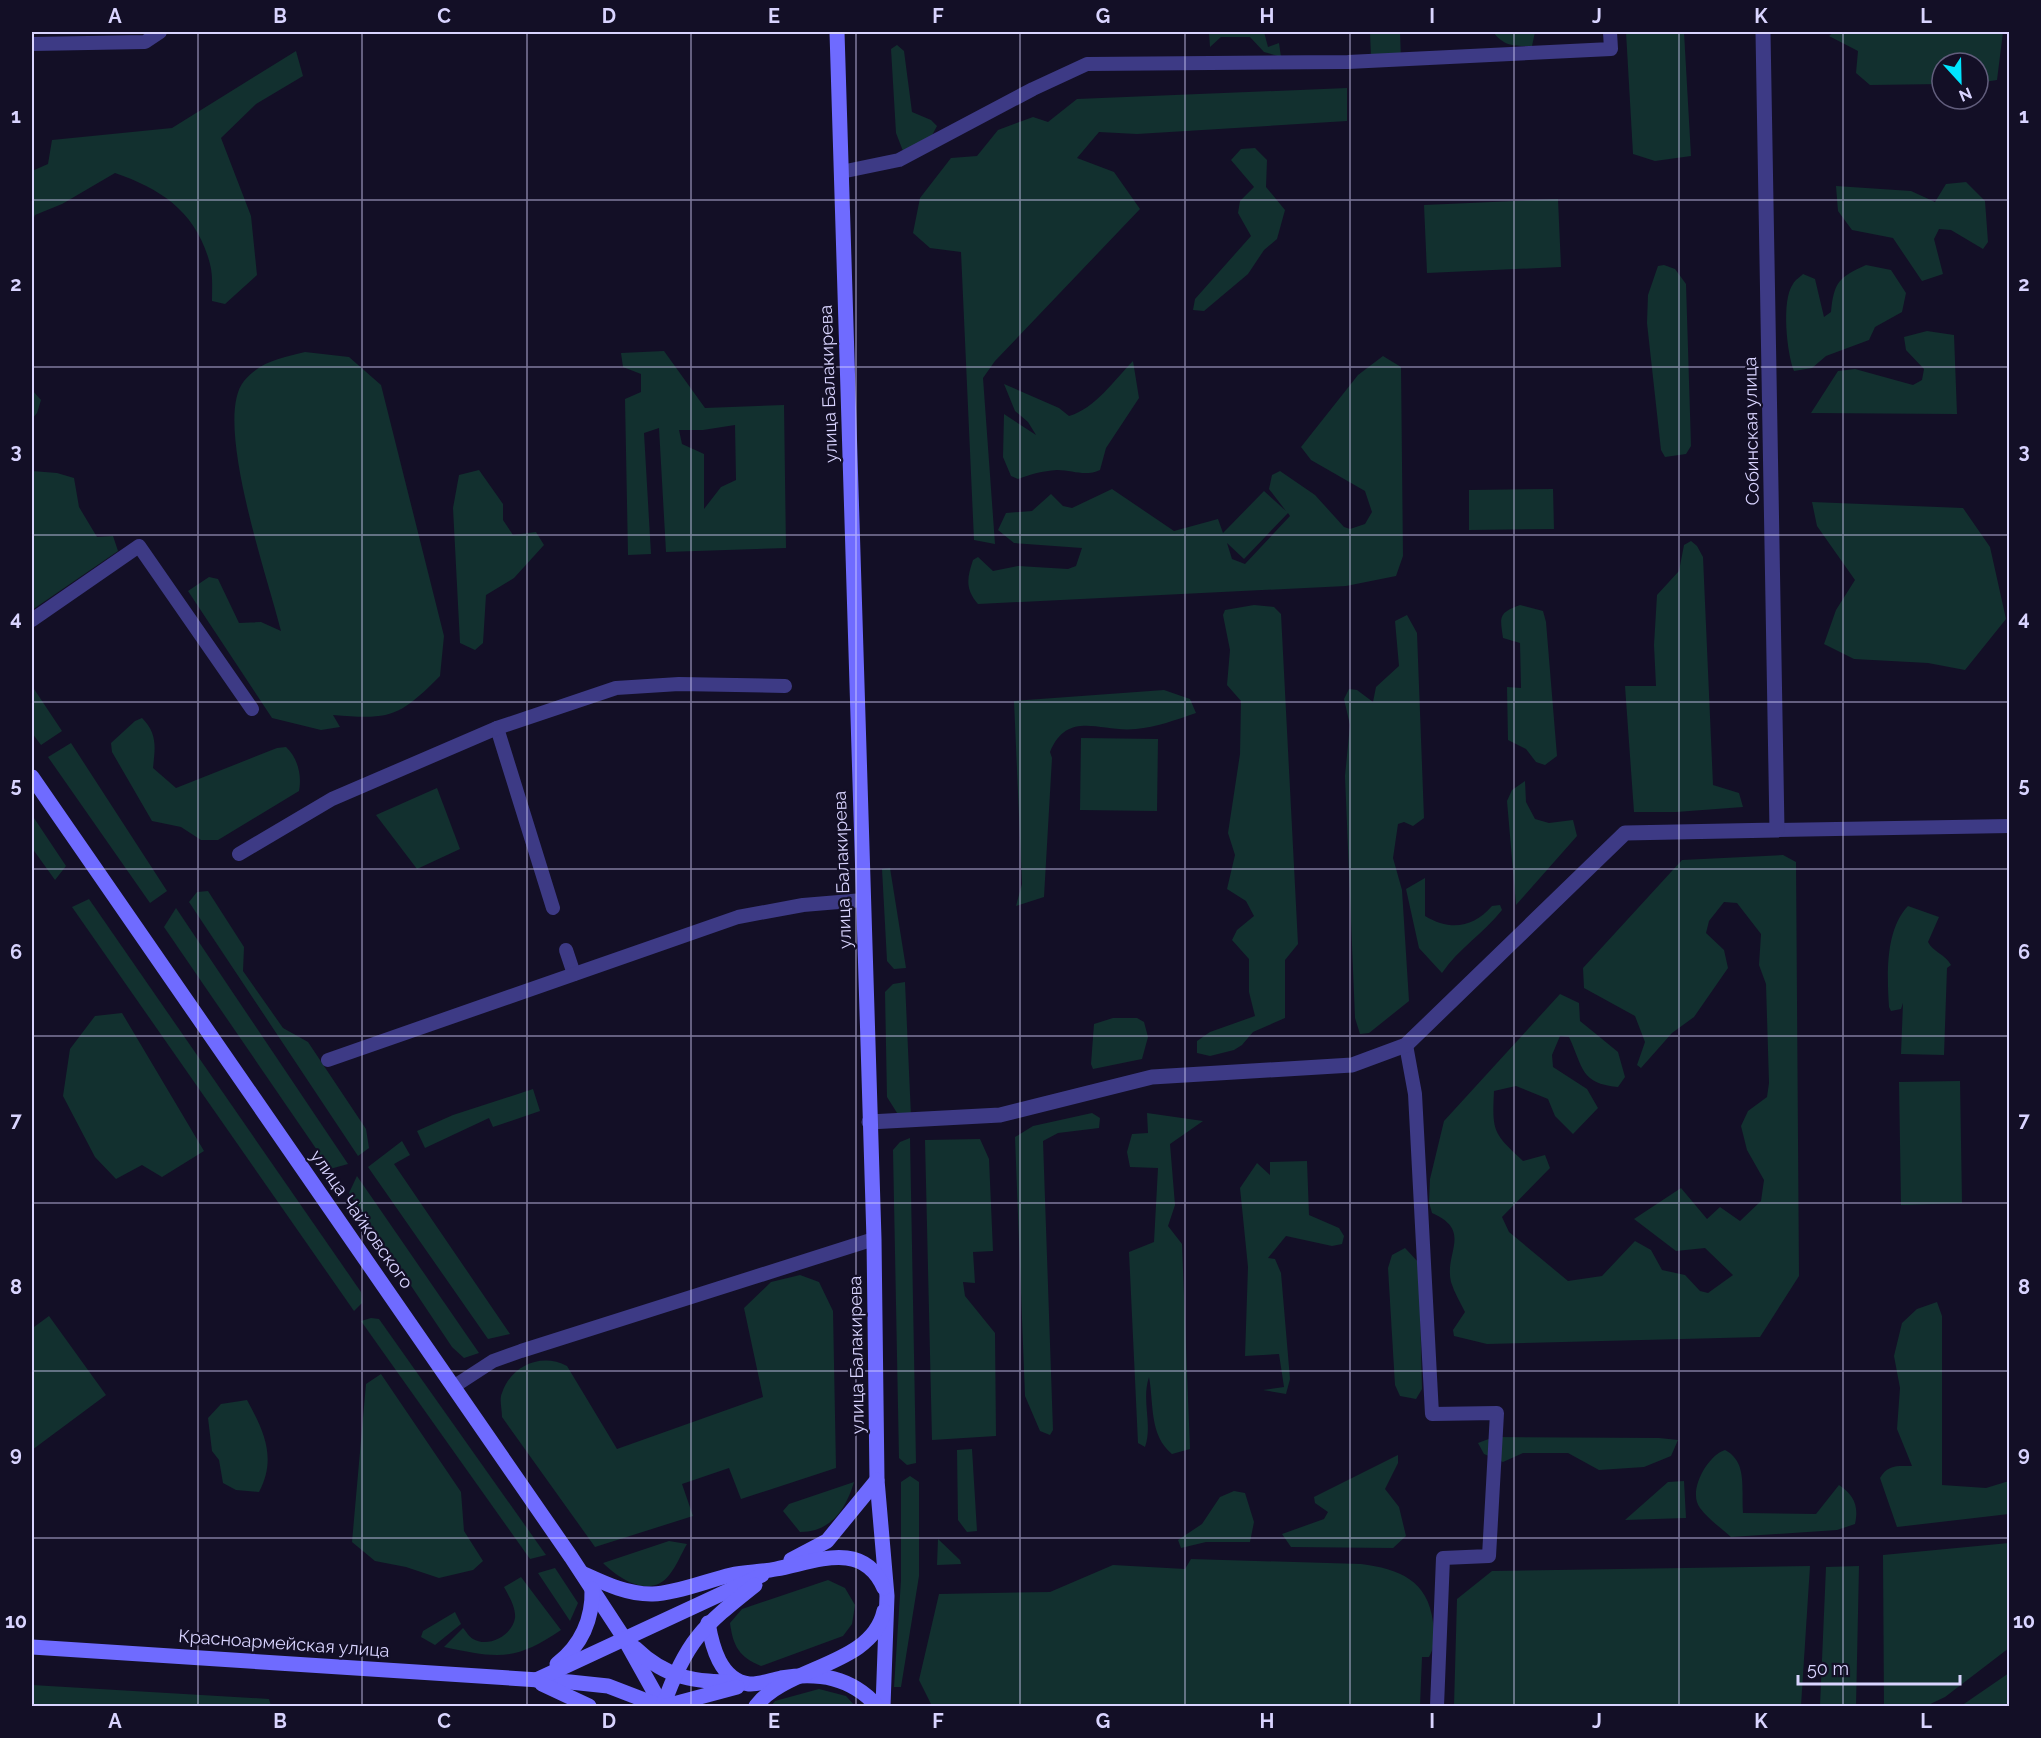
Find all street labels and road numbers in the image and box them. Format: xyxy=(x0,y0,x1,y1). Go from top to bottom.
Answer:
street label: улица Балакирева xyxy=(815,305,841,463)
street label: Собинская улица xyxy=(1739,357,1763,505)
street label: улица Балакирева xyxy=(829,791,855,949)
street label: улица Чайковского xyxy=(306,1146,418,1293)
street label: улица Балакирева xyxy=(844,1276,868,1434)
street label: Красноармейская улица xyxy=(178,1625,390,1661)

